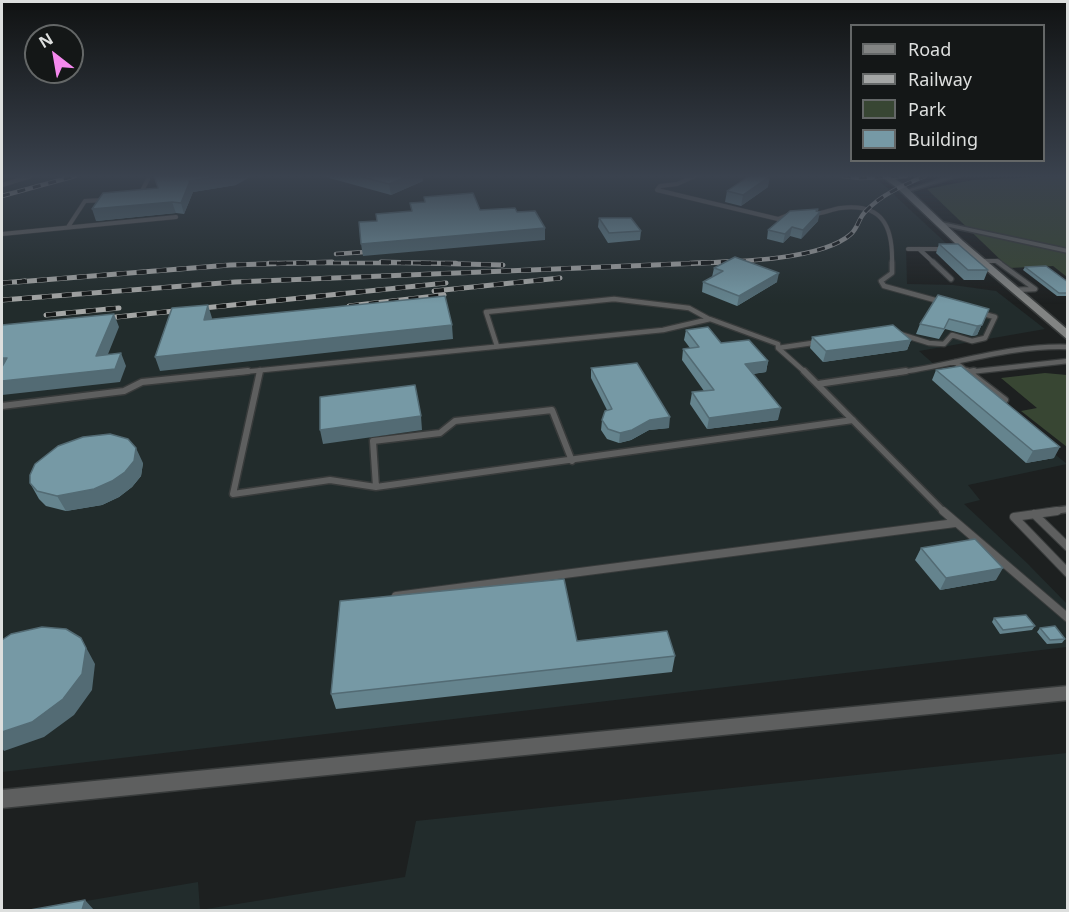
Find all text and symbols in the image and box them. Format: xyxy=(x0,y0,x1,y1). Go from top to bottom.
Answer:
north arrow xyxy=(24,24,84,84)
legend xyxy=(850,24,1045,162)
text: N xyxy=(35,28,57,53)
text: Road xyxy=(908,37,951,61)
text: Railway xyxy=(908,67,972,91)
text: Park xyxy=(908,97,946,121)
text: Building xyxy=(908,127,978,151)

